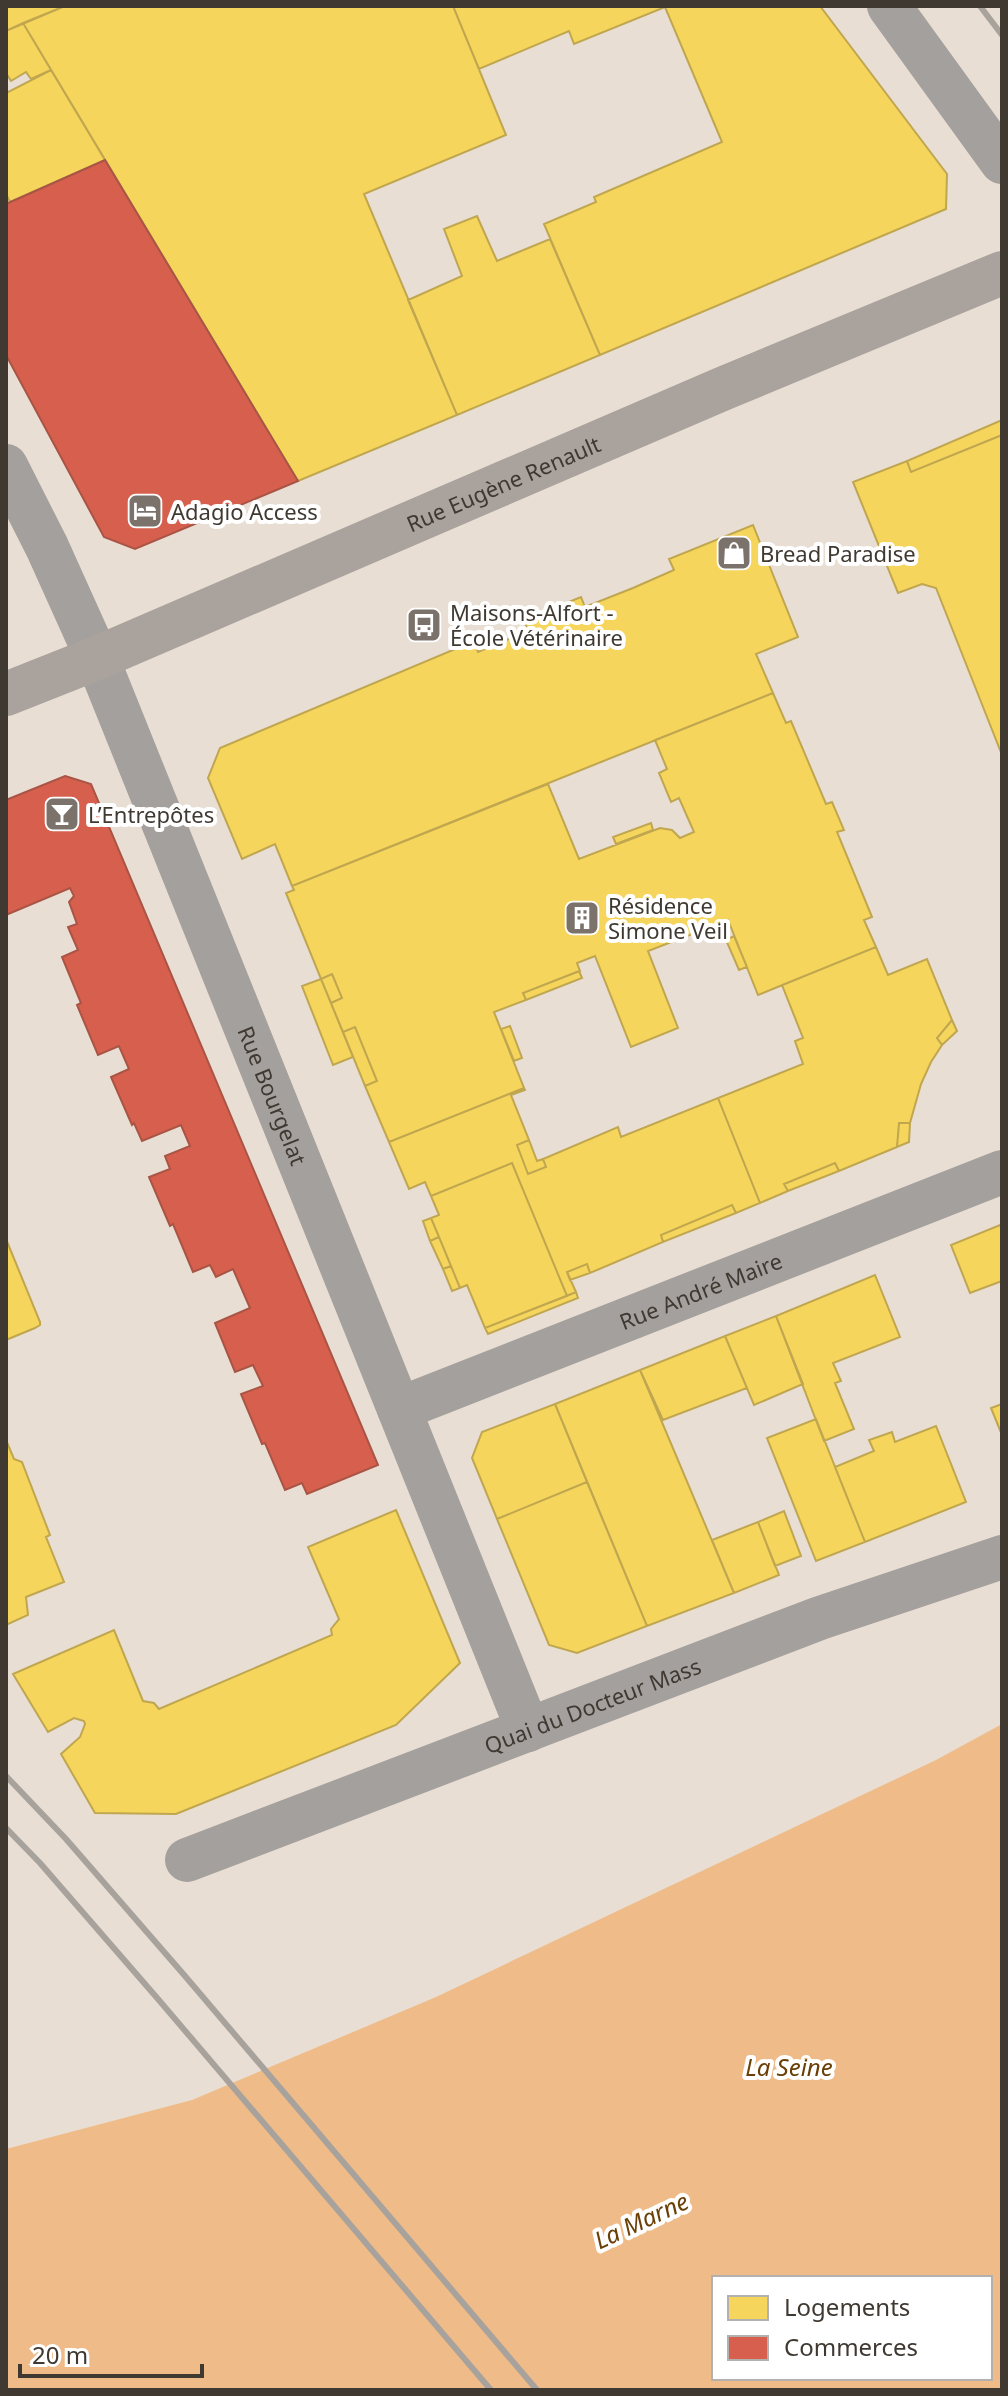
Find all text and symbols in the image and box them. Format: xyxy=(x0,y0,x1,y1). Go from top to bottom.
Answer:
street label: Rue Eugène Renault xyxy=(402,428,605,538)
hotel icon: Adagio Access xyxy=(126,492,164,530)
place label: Adagio Access xyxy=(171,496,318,526)
shop icon: Bread Paradise xyxy=(715,534,753,572)
place label: Bread Paradise xyxy=(760,538,916,568)
place label: Maisons-Alfort - École Vétérinaire xyxy=(450,597,623,652)
bus stop icon: Maisons-Alfort - École Vétérinaire xyxy=(405,606,443,644)
bar icon: L’Entrepôtes xyxy=(43,795,81,833)
place label: L’Entrepôtes xyxy=(88,799,214,829)
place label: Résidence Simone Veil xyxy=(608,890,728,945)
building icon: Résidence Simone Veil xyxy=(563,899,601,937)
street label: Rue Bourgelat xyxy=(231,1021,314,1170)
street label: Rue André Maire xyxy=(615,1245,786,1336)
street label: Quai du Docteur Mass xyxy=(480,1650,705,1760)
water label: La Seine xyxy=(745,2050,833,2083)
water label: La Marne xyxy=(588,2184,694,2256)
legend xyxy=(712,2276,992,2380)
text: Logements xyxy=(784,2290,910,2323)
scale bar xyxy=(20,2328,202,2378)
text: Commerces xyxy=(784,2330,918,2363)
text: 20 m xyxy=(32,2338,88,2371)

